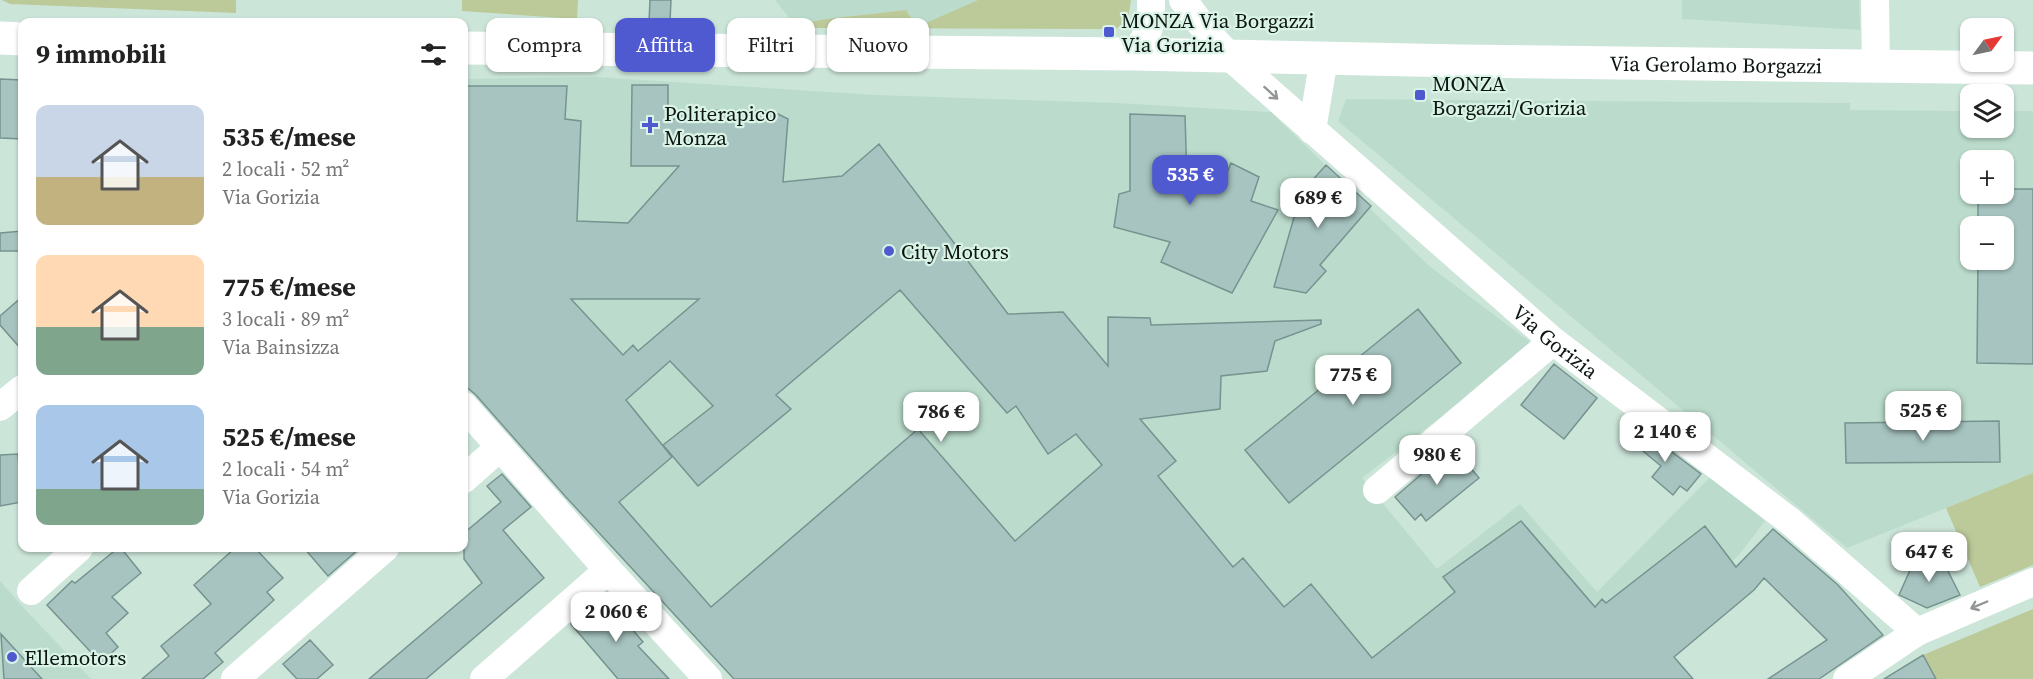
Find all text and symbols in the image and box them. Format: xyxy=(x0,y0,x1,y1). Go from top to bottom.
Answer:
place label: MONZA Via Borgazzi Via Gorizia xyxy=(1121,6,1314,59)
chip: Compra xyxy=(486,18,603,72)
chip: Affitta xyxy=(615,18,715,72)
chip: Filtri xyxy=(727,18,815,72)
chip: Nuovo xyxy=(827,18,929,72)
north arrow xyxy=(1960,18,2014,72)
map controls xyxy=(1960,18,2014,270)
marker: MONZA Via Borgazzi Via Gorizia xyxy=(1102,25,1116,39)
text: 9 immobili xyxy=(36,36,166,72)
icon: filters xyxy=(417,38,450,71)
street label: Via Gerolamo Borgazzi xyxy=(1609,48,1822,80)
place label: MONZA Borgazzi/Gorizia xyxy=(1432,69,1587,122)
button: layers xyxy=(1960,84,2014,138)
one-way arrow xyxy=(1263,86,1278,100)
marker: MONZA Borgazzi/Gorizia xyxy=(1413,88,1427,102)
place label: Politerapico Monza xyxy=(664,99,777,152)
marker: Politerapico Monza xyxy=(641,116,659,134)
text: 535 €/mese xyxy=(222,119,356,155)
icon: home xyxy=(84,129,156,201)
button: + xyxy=(1960,150,2014,204)
text: 2 locali · 52 m² xyxy=(222,155,349,183)
pin: 535 € xyxy=(1148,155,1232,206)
text: 535 € xyxy=(1166,160,1214,188)
pin: 689 € xyxy=(1276,178,1360,229)
text: Via Gorizia xyxy=(222,183,320,211)
text: 689 € xyxy=(1294,183,1342,211)
button: − xyxy=(1960,216,2014,270)
place label: City Motors xyxy=(901,237,1009,266)
marker: City Motors xyxy=(882,244,896,258)
text: 775 €/mese xyxy=(222,269,356,305)
icon: home xyxy=(84,279,156,351)
street label: Via Gorizia xyxy=(1506,297,1605,385)
text: 3 locali · 89 m² xyxy=(222,305,349,333)
text: Via Bainsizza xyxy=(222,333,340,361)
pin: 775 € xyxy=(1311,355,1395,406)
text: 775 € xyxy=(1329,360,1377,388)
pin: 525 € xyxy=(1881,391,1965,442)
pin: 786 € xyxy=(899,392,983,443)
text: 525 € xyxy=(1899,396,1947,424)
text: 786 € xyxy=(917,397,965,425)
pin: 2 140 € xyxy=(1610,412,1720,463)
text: 2 140 € xyxy=(1634,417,1696,445)
text: 525 €/mese xyxy=(222,419,356,455)
icon: home xyxy=(84,429,156,501)
pin: 980 € xyxy=(1395,435,1479,486)
text: 980 € xyxy=(1413,440,1461,468)
text: 2 locali · 54 m² xyxy=(222,455,349,483)
text: Via Gorizia xyxy=(222,483,320,511)
pin: 647 € xyxy=(1887,532,1971,583)
text: 647 € xyxy=(1905,537,1953,565)
pin: 2 060 € xyxy=(561,592,671,643)
text: 2 060 € xyxy=(585,597,647,625)
one-way arrow xyxy=(1971,600,1989,611)
place label: Ellemotors xyxy=(24,643,126,672)
marker: Ellemotors xyxy=(5,650,19,664)

